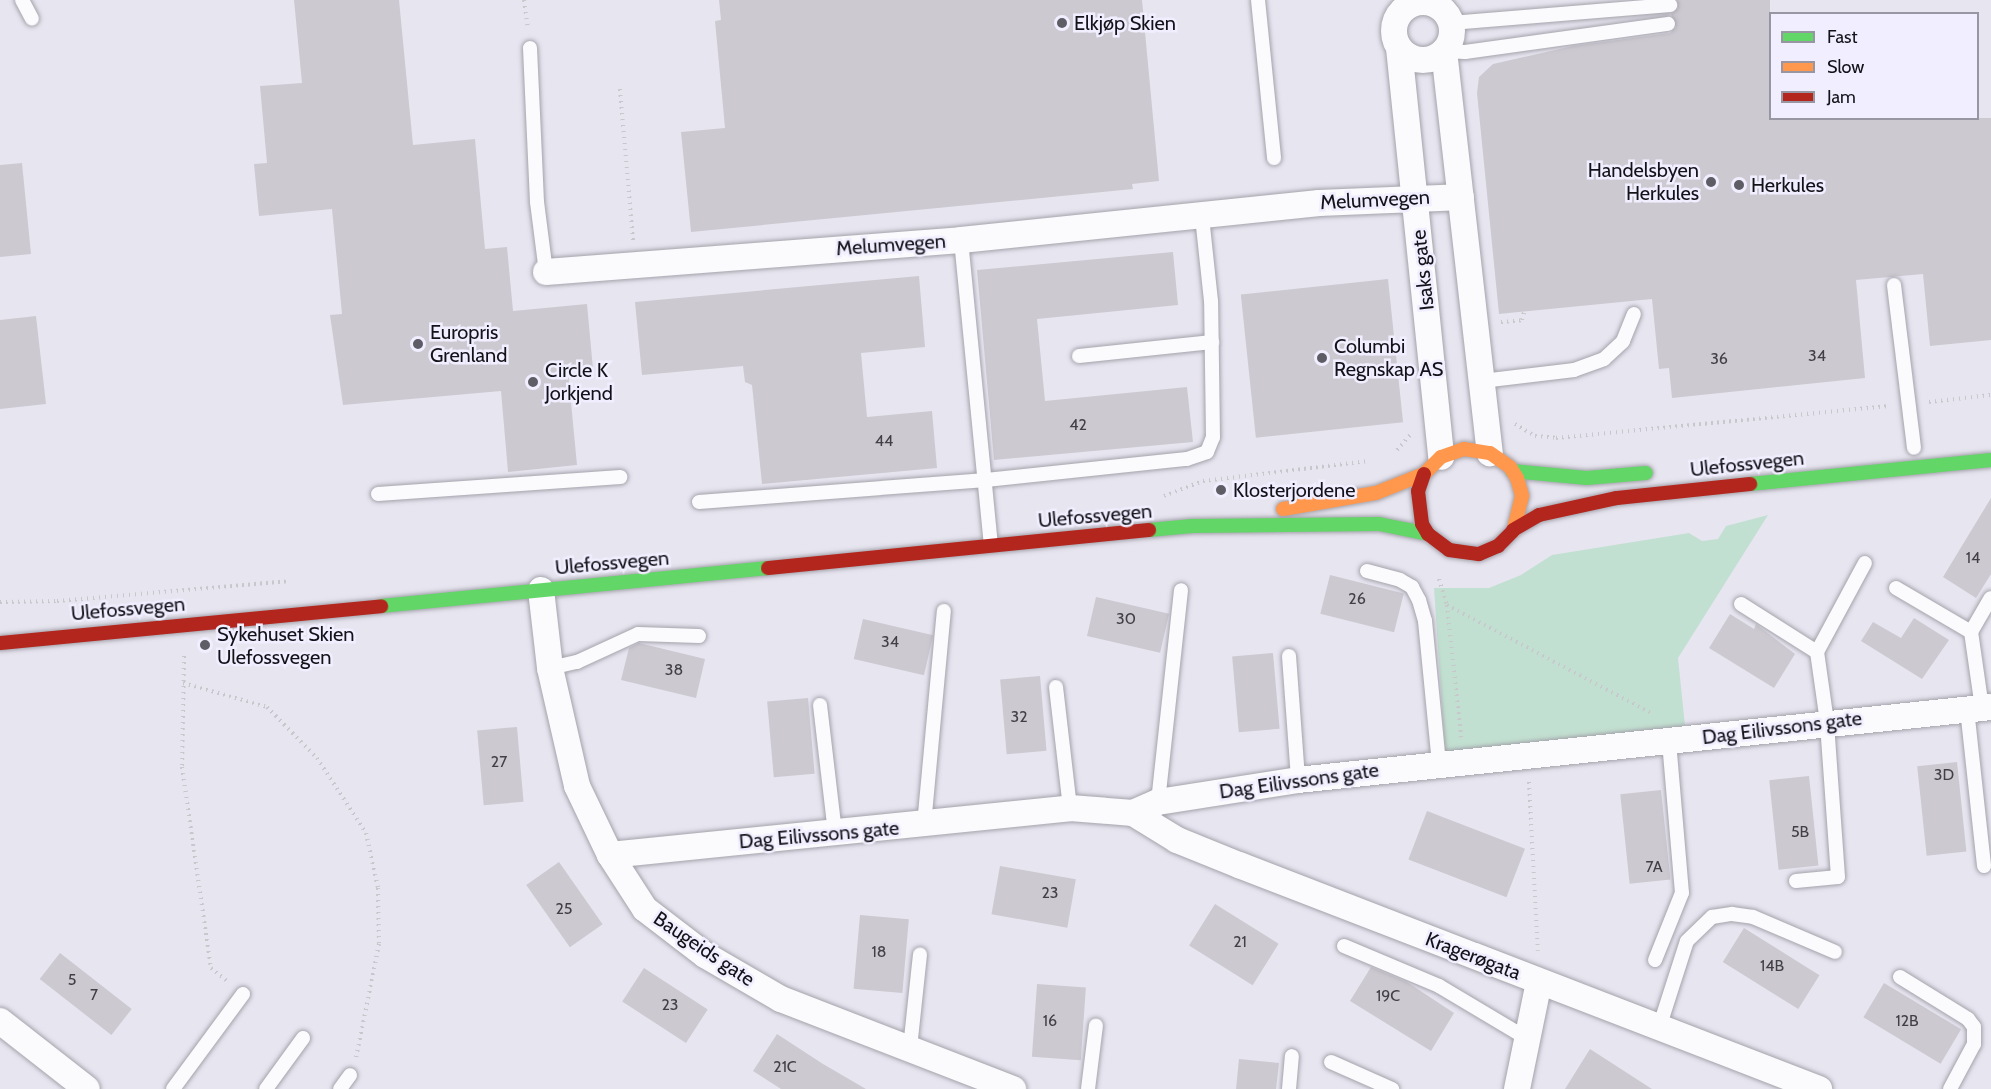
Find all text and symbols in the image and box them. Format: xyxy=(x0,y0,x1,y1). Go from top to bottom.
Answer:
place label: Elkjøp Skien xyxy=(1074,11,1176,35)
legend xyxy=(1769,12,1979,120)
marker: Elkjøp Skien xyxy=(1055,16,1069,30)
text: Fast xyxy=(1827,26,1858,48)
text: Slow xyxy=(1827,56,1864,78)
text: Jam xyxy=(1827,86,1856,108)
place label: Handelsbyen Herkules xyxy=(1588,158,1699,205)
place label: Herkules xyxy=(1751,173,1824,197)
marker: Handelsbyen Herkules xyxy=(1704,175,1718,189)
marker: Herkules xyxy=(1732,178,1746,192)
street label: Melumvegen xyxy=(1319,185,1431,215)
street label: Melumvegen xyxy=(835,229,947,261)
street label: Isaks gate xyxy=(1407,229,1439,311)
place label: Europris Grenland xyxy=(430,320,507,367)
place label: Columbi Regnskap AS xyxy=(1334,334,1443,381)
marker: Europris Grenland xyxy=(411,337,425,351)
house number: 34 xyxy=(1808,346,1826,366)
house number: 36 xyxy=(1710,349,1728,369)
marker: Columbi Regnskap AS xyxy=(1315,351,1329,365)
place label: Circle K Jorkjend xyxy=(545,358,613,405)
marker: Circle K Jorkjend xyxy=(526,375,540,389)
house number: 42 xyxy=(1069,415,1087,435)
house number: 44 xyxy=(875,431,893,451)
street label: Ulefossvegen xyxy=(1689,446,1805,482)
place label: Klosterjordene xyxy=(1233,478,1355,502)
marker: Klosterjordene xyxy=(1214,483,1228,497)
street label: Ulefossvegen xyxy=(1037,499,1153,533)
street label: Ulefossvegen xyxy=(554,546,670,580)
house number: 14 xyxy=(1966,548,1980,568)
house number: 26 xyxy=(1348,589,1366,609)
street label: Ulefossvegen xyxy=(70,592,186,626)
house number: 30 xyxy=(1116,609,1136,629)
place label: Sykehuset Skien Ulefossvegen xyxy=(217,622,354,669)
house number: 34 xyxy=(881,632,899,652)
marker: Sykehuset Skien Ulefossvegen xyxy=(198,638,212,652)
house number: 38 xyxy=(665,660,683,680)
street label: Dag Eilivssons gate xyxy=(1701,706,1863,750)
house number: 32 xyxy=(1010,707,1028,727)
house number: 27 xyxy=(491,752,507,772)
street label: Dag Eilivssons gate xyxy=(1218,758,1380,804)
house number: 3D xyxy=(1934,765,1954,785)
street label: Dag Eilivssons gate xyxy=(738,816,900,854)
house number: 5B xyxy=(1791,822,1809,842)
house number: 7A xyxy=(1645,857,1663,877)
house number: 23 xyxy=(1041,883,1059,903)
house number: 25 xyxy=(555,899,573,919)
street label: Baugeids gate xyxy=(649,906,759,992)
street label: Kragerøgata xyxy=(1422,927,1524,985)
house number: 21 xyxy=(1233,932,1247,952)
house number: 18 xyxy=(872,942,886,962)
house number: 14B xyxy=(1760,956,1784,976)
house number: 5 xyxy=(68,970,76,990)
house number: 7 xyxy=(90,985,98,1005)
house number: 19C xyxy=(1376,986,1400,1006)
house number: 23 xyxy=(661,995,679,1015)
house number: 16 xyxy=(1043,1011,1057,1031)
house number: 12B xyxy=(1895,1011,1919,1031)
house number: 21C xyxy=(773,1057,797,1077)

